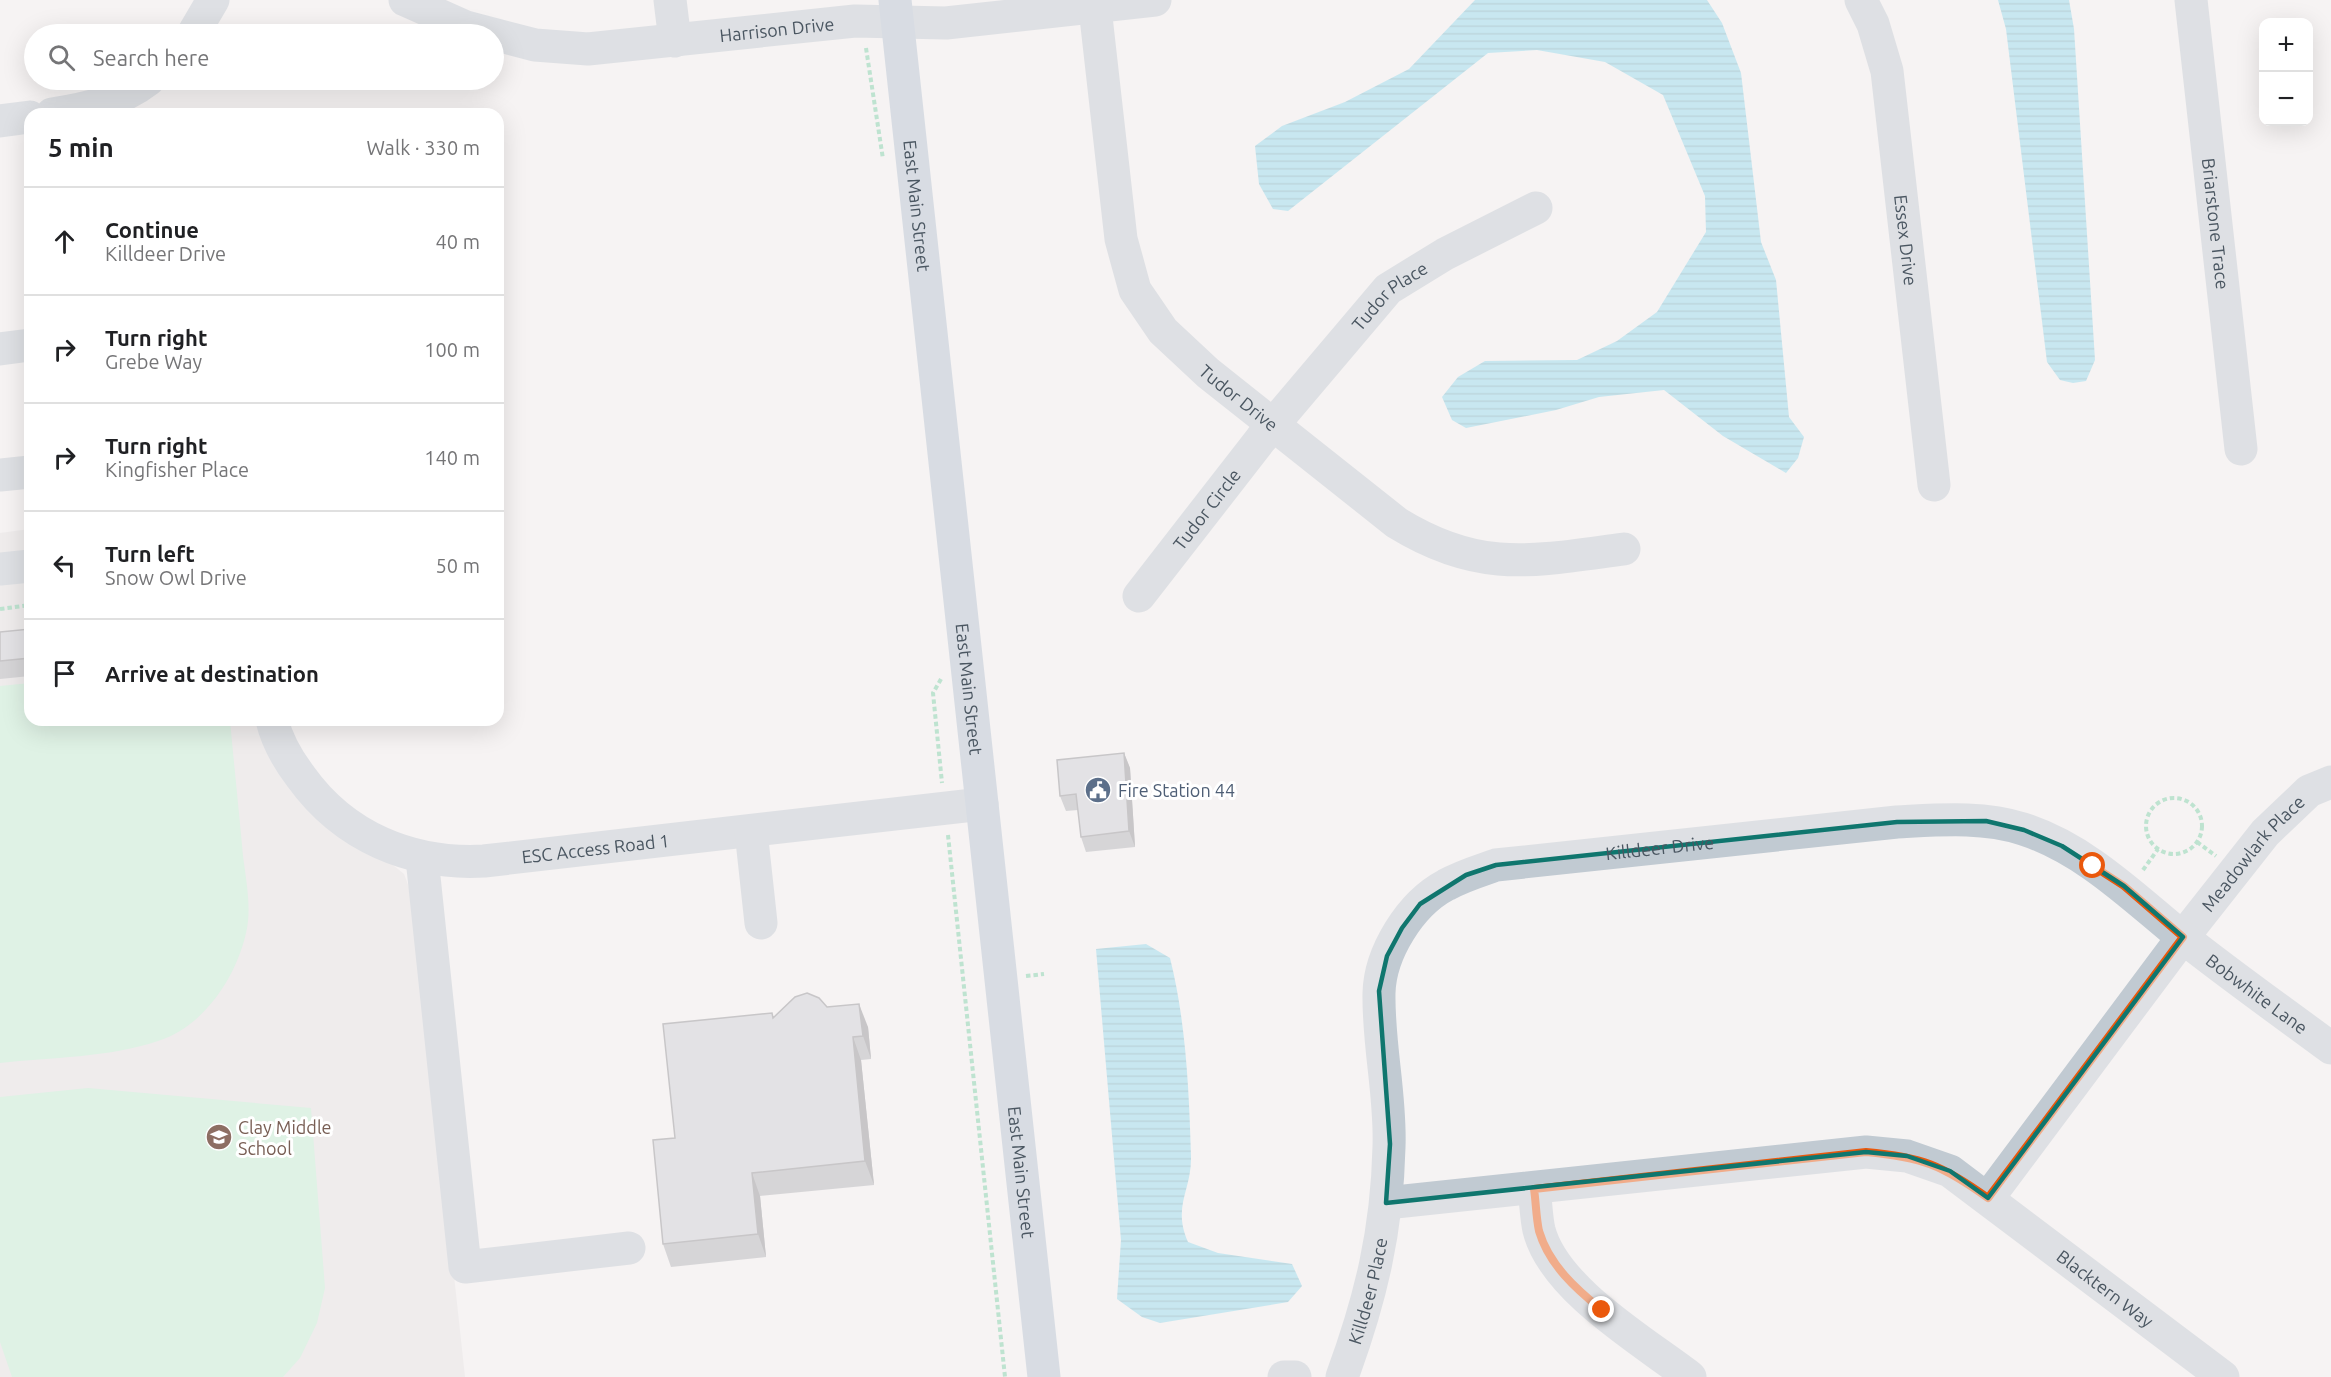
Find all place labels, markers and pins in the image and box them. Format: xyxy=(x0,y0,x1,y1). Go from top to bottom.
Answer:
public building icon: Fire Station 44 xyxy=(1083,775,1113,805)
place label: Fire Station 44 xyxy=(1118,780,1235,800)
place label: Clay Middle School xyxy=(238,1117,332,1158)
school or university icon: Clay Middle School xyxy=(204,1122,234,1152)

